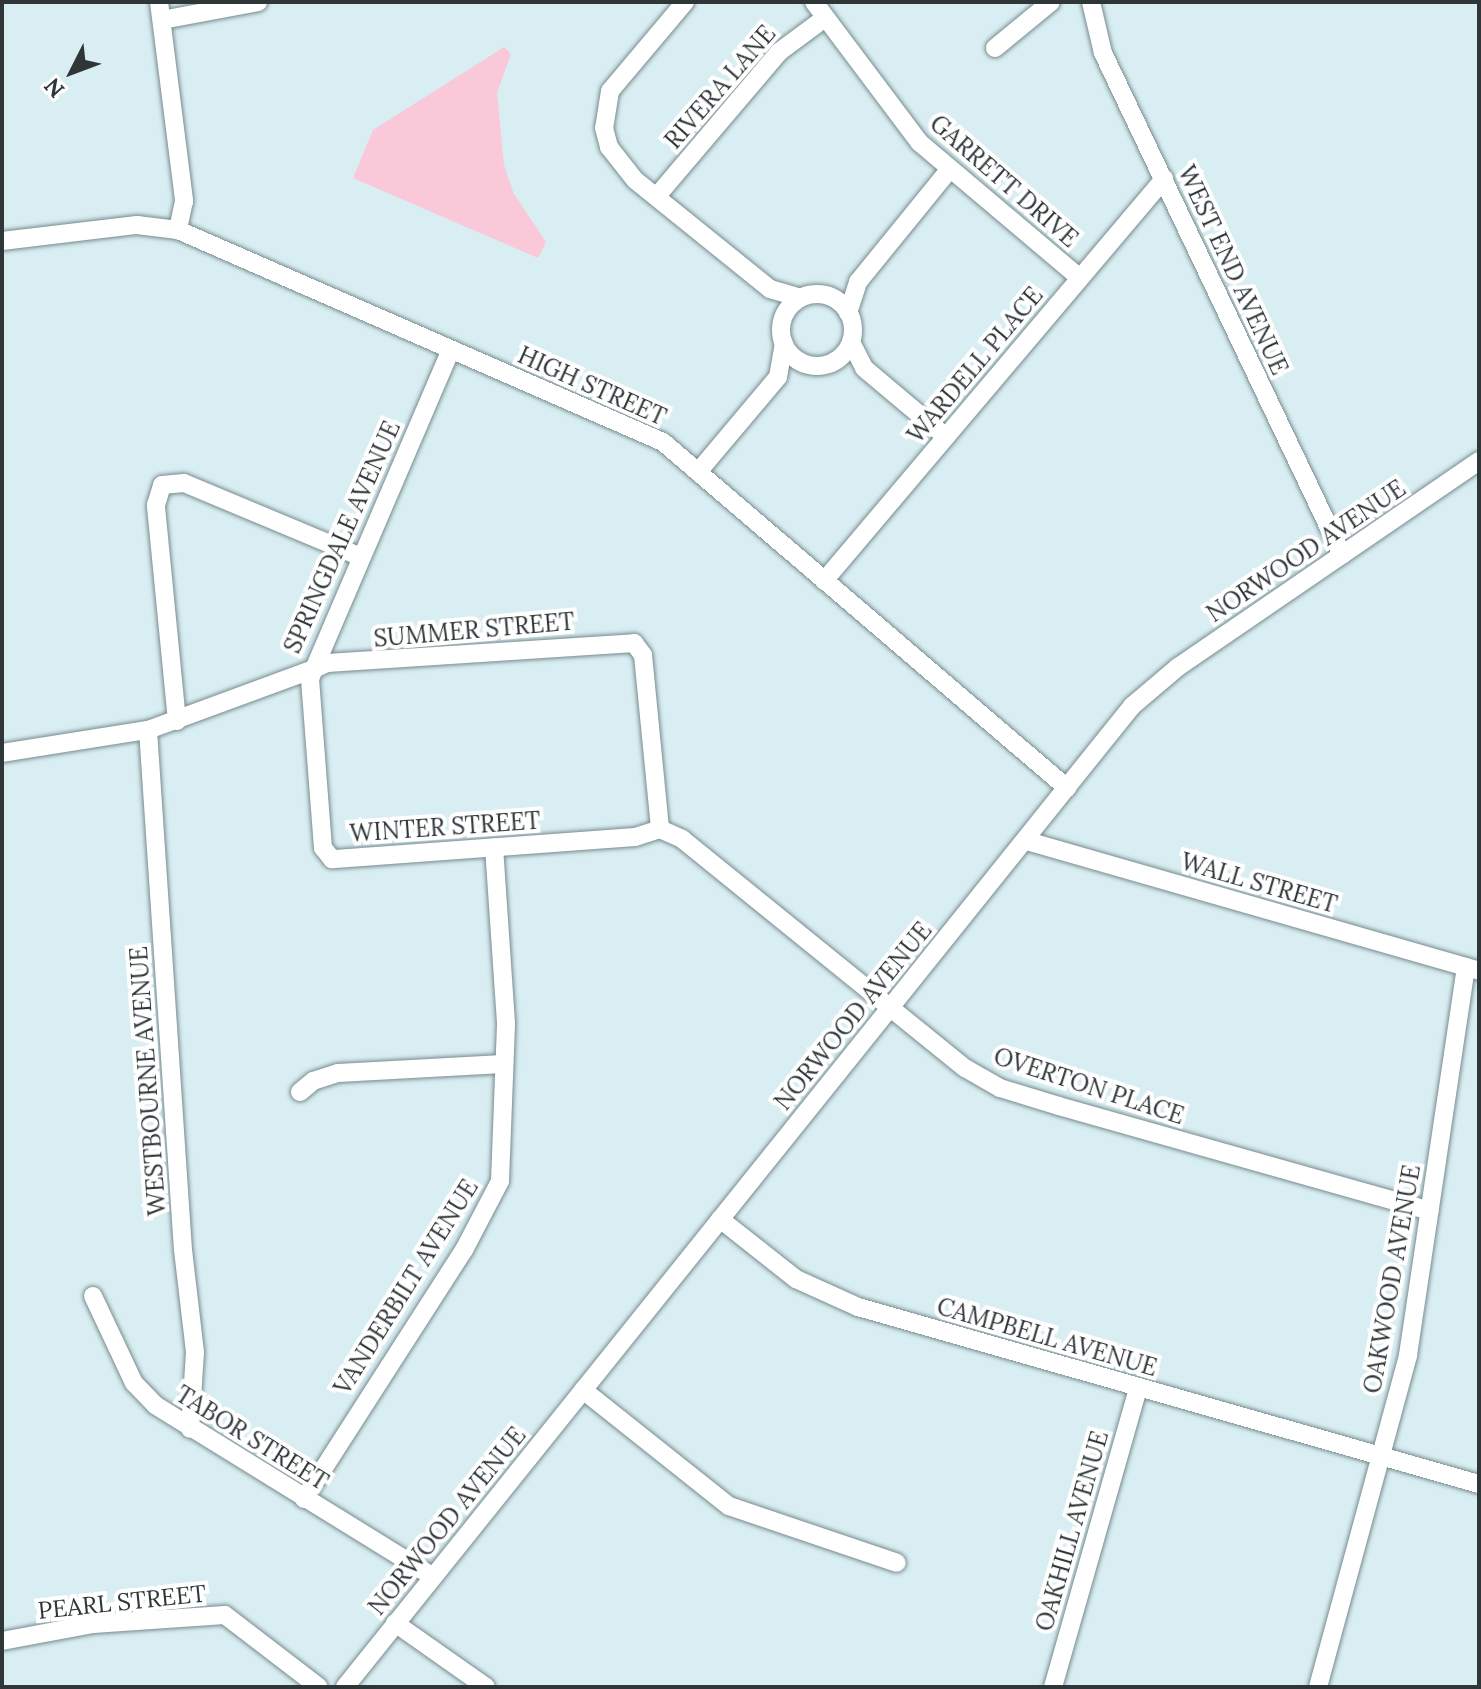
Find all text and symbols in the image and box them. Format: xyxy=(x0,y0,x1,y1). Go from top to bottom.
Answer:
street label: RIVERA LANE xyxy=(659,20,781,154)
north arrow xyxy=(32,32,112,112)
text: N xyxy=(38,72,70,104)
street label: GARRETT DRIVE xyxy=(924,109,1084,253)
street label: WEST END AVENUE xyxy=(1172,161,1294,379)
street label: WARDELL PLACE xyxy=(901,281,1049,449)
street label: HIGH STREET xyxy=(513,340,671,432)
street label: SPRINGDALE AVENUE xyxy=(278,416,406,658)
street label: NORWOOD AVENUE xyxy=(1201,474,1411,628)
street label: SUMMER STREET xyxy=(372,607,576,653)
street label: WINTER STREET xyxy=(349,806,541,848)
street label: WALL STREET xyxy=(1178,847,1340,919)
street label: NORWOOD AVENUE xyxy=(768,916,938,1116)
street label: WESTBOURNE AVENUE xyxy=(124,945,172,1217)
street label: OVERTON PLACE xyxy=(990,1042,1188,1130)
street label: OAKWOOD AVENUE xyxy=(1358,1162,1426,1396)
street label: VANDERBILT AVENUE xyxy=(328,1174,484,1400)
street label: CAMPBELL AVENUE xyxy=(934,1292,1160,1382)
street label: TABOR STREET xyxy=(170,1380,334,1496)
street label: NORWOOD AVENUE xyxy=(362,1421,532,1621)
street label: OAKHILL AVENUE xyxy=(1030,1428,1114,1634)
street label: PEARL STREET xyxy=(37,1579,207,1625)

